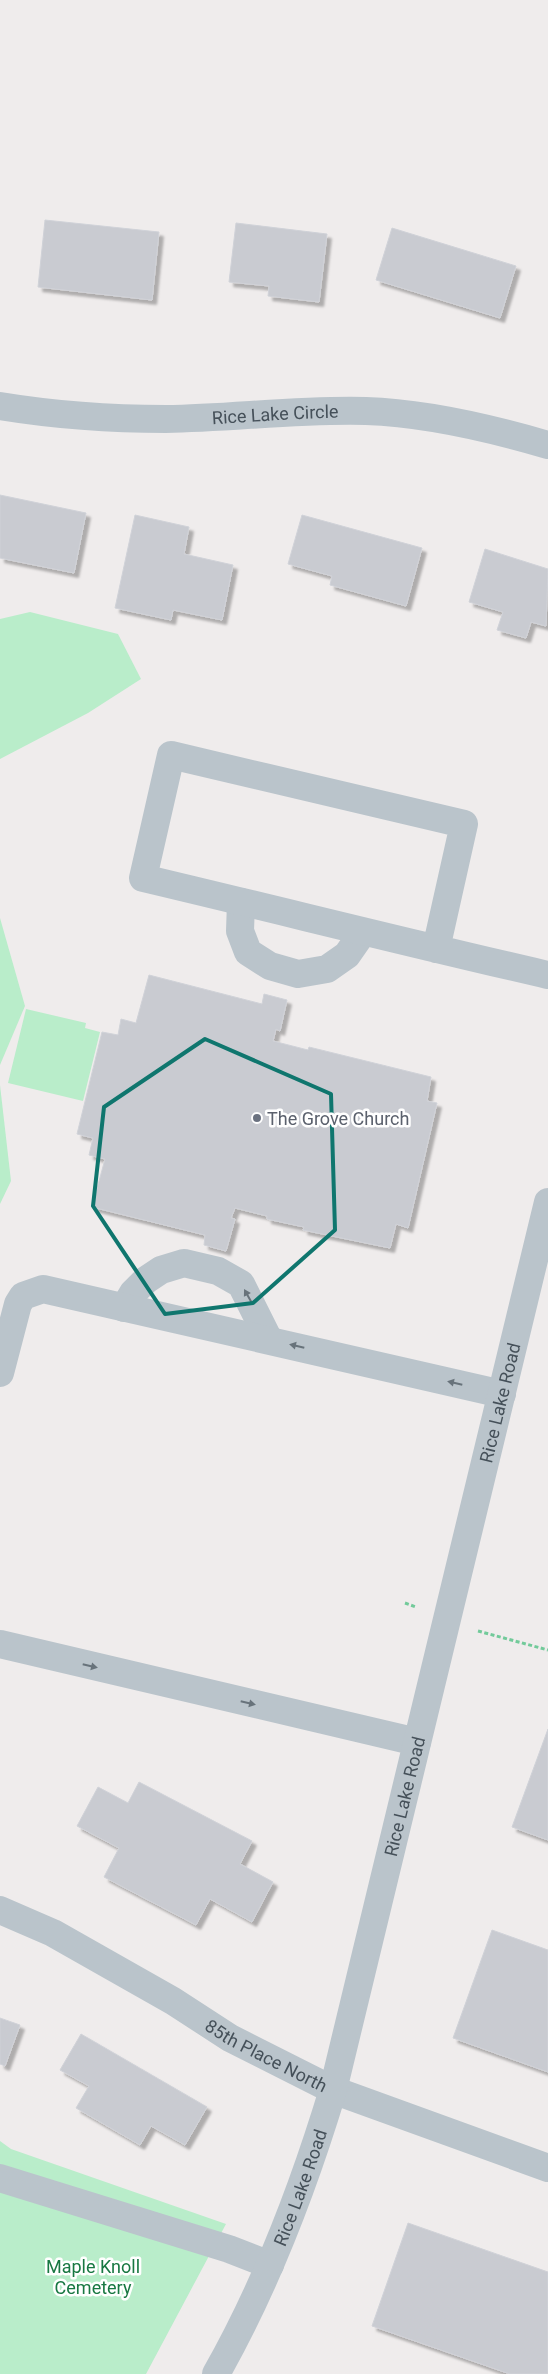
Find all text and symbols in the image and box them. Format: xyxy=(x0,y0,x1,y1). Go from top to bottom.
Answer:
street label: Rice Lake Circle xyxy=(211,400,339,428)
place label: The Grove Church xyxy=(267,1108,409,1129)
marker: The Grove Church xyxy=(251,1112,263,1124)
one-way arrow xyxy=(244,1288,252,1303)
street label: Rice Lake Road xyxy=(475,1341,524,1465)
one-way arrow xyxy=(289,1342,304,1350)
one-way arrow xyxy=(448,1379,463,1387)
one-way arrow xyxy=(82,1662,97,1670)
one-way arrow xyxy=(241,1699,256,1707)
street label: Rice Lake Road xyxy=(379,1734,429,1858)
street label: 85th Place North xyxy=(202,2014,331,2096)
street label: Rice Lake Road xyxy=(269,2126,331,2249)
park label: Maple Knoll Cemetery xyxy=(46,2256,140,2298)

